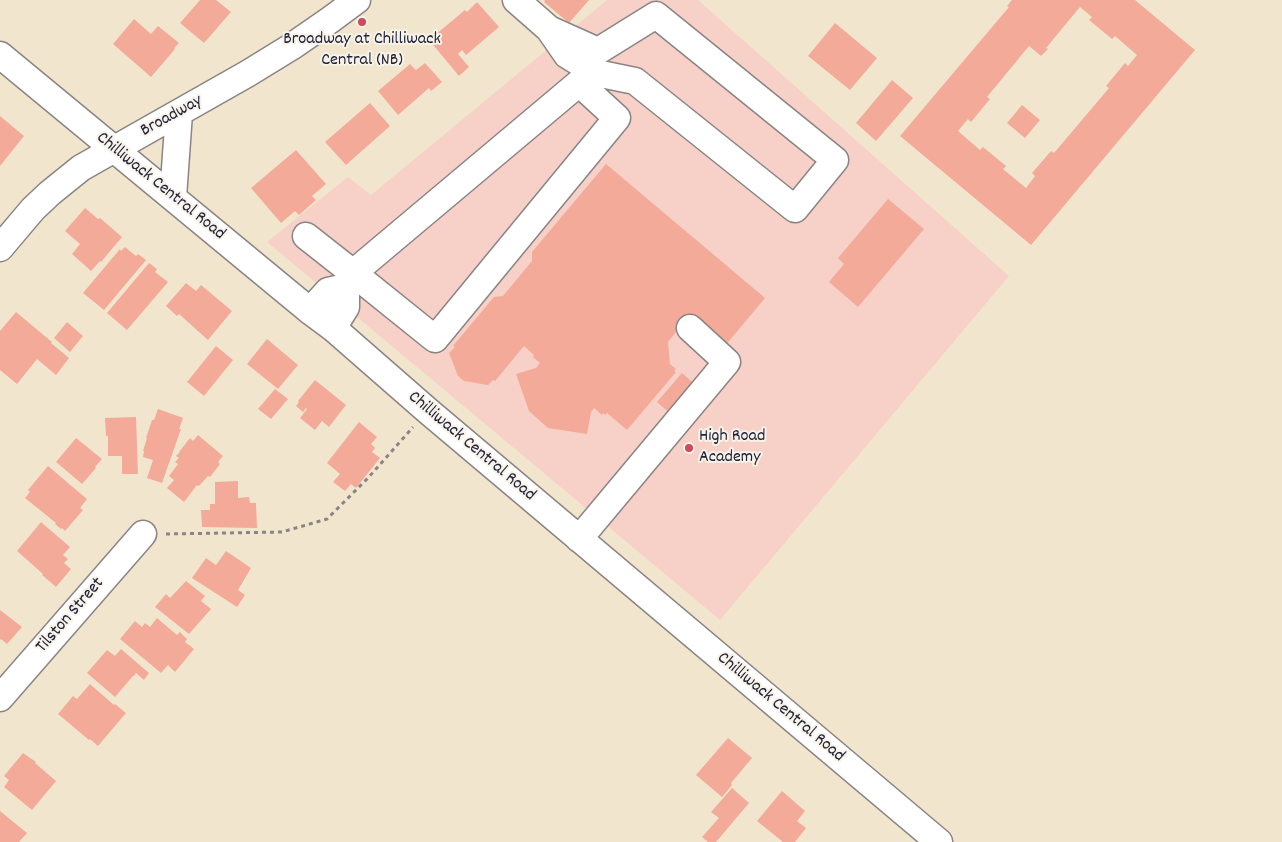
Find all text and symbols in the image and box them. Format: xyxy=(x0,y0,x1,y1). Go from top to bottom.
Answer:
marker: Broadway at Chilliwack Central (NB) xyxy=(356,16,368,28)
place label: Broadway at Chilliwack Central (NB) xyxy=(283,30,441,72)
street label: Broadway xyxy=(137,91,207,143)
street label: Chilliwack Central Road xyxy=(91,128,229,246)
street label: Chilliwack Central Road xyxy=(403,387,539,507)
place label: High Road Academy xyxy=(699,427,765,469)
marker: High Road Academy xyxy=(683,442,695,454)
street label: Tilston Street xyxy=(32,574,110,658)
street label: Chilliwack Central Road xyxy=(712,648,848,768)

